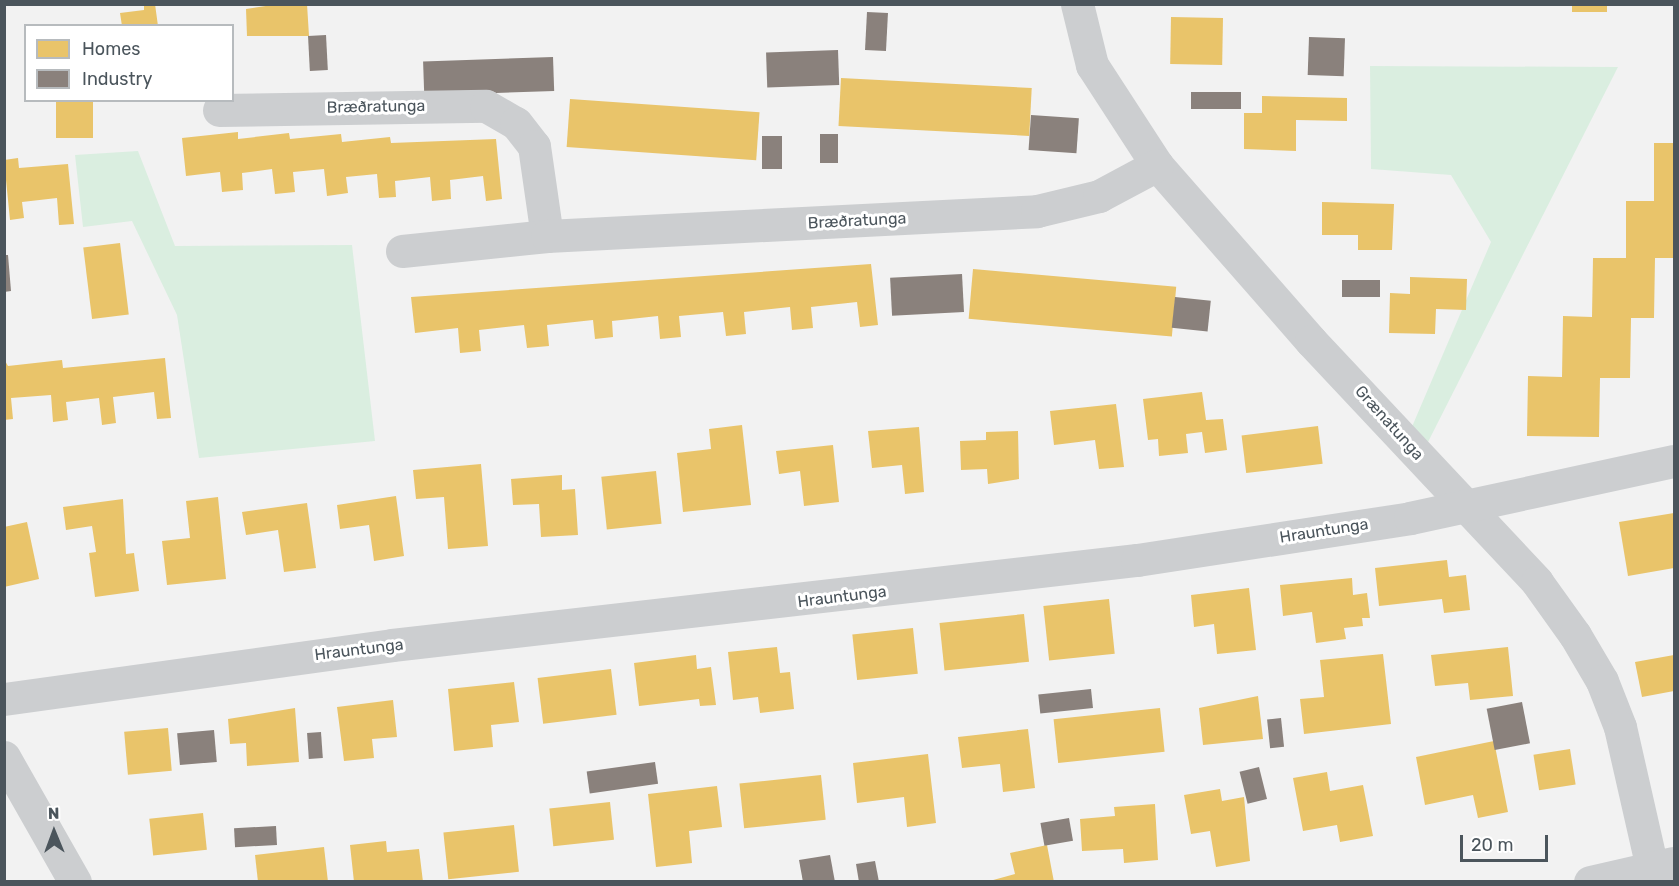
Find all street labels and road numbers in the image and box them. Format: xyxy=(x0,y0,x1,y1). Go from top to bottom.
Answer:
street label: Bræðratunga xyxy=(327,97,425,117)
street label: Bræðratunga xyxy=(807,209,907,233)
street label: Grænatunga xyxy=(1351,382,1427,464)
street label: Hrauntunga xyxy=(1278,515,1370,547)
street label: Hrauntunga xyxy=(796,582,888,612)
street label: Hrauntunga xyxy=(313,635,405,665)

